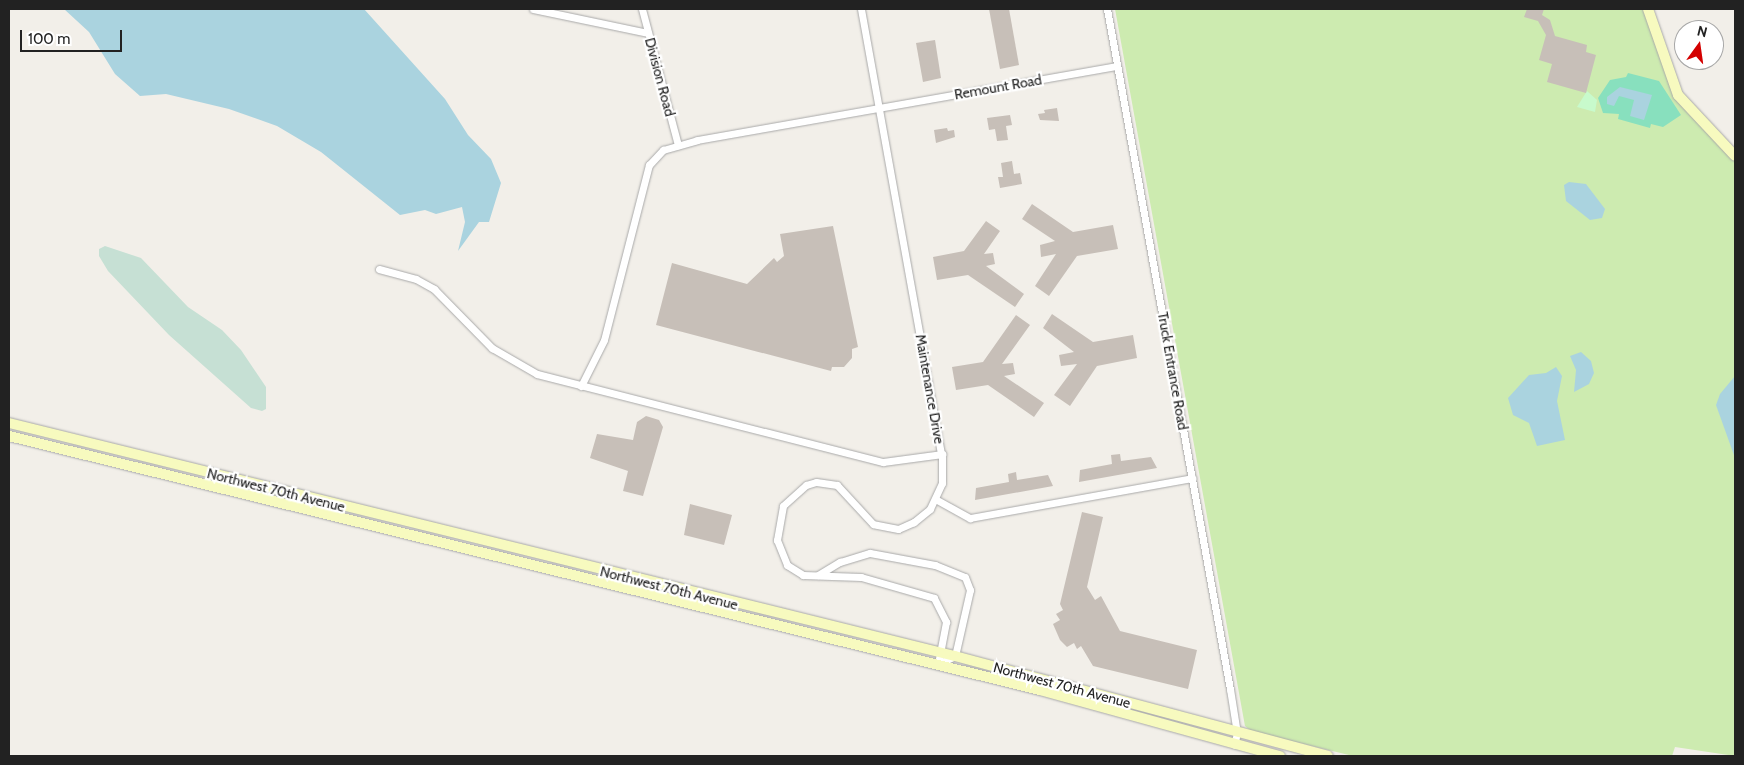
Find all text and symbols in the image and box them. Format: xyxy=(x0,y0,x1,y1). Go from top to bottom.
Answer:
scale bar xyxy=(22,20,125,52)
north arrow xyxy=(1674,20,1724,70)
text: N xyxy=(1695,21,1709,41)
text: 100 m xyxy=(28,30,70,48)
street label: Division Road xyxy=(641,36,679,118)
street label: Remount Road xyxy=(953,71,1043,103)
street label: Truck Entrance Road xyxy=(1154,311,1192,431)
street label: Maintenance Drive xyxy=(912,333,948,445)
street label: Northwest 70th Avenue xyxy=(205,465,347,515)
street label: Northwest 70th Avenue xyxy=(598,563,740,613)
street label: Northwest 70th Avenue xyxy=(992,659,1132,711)

